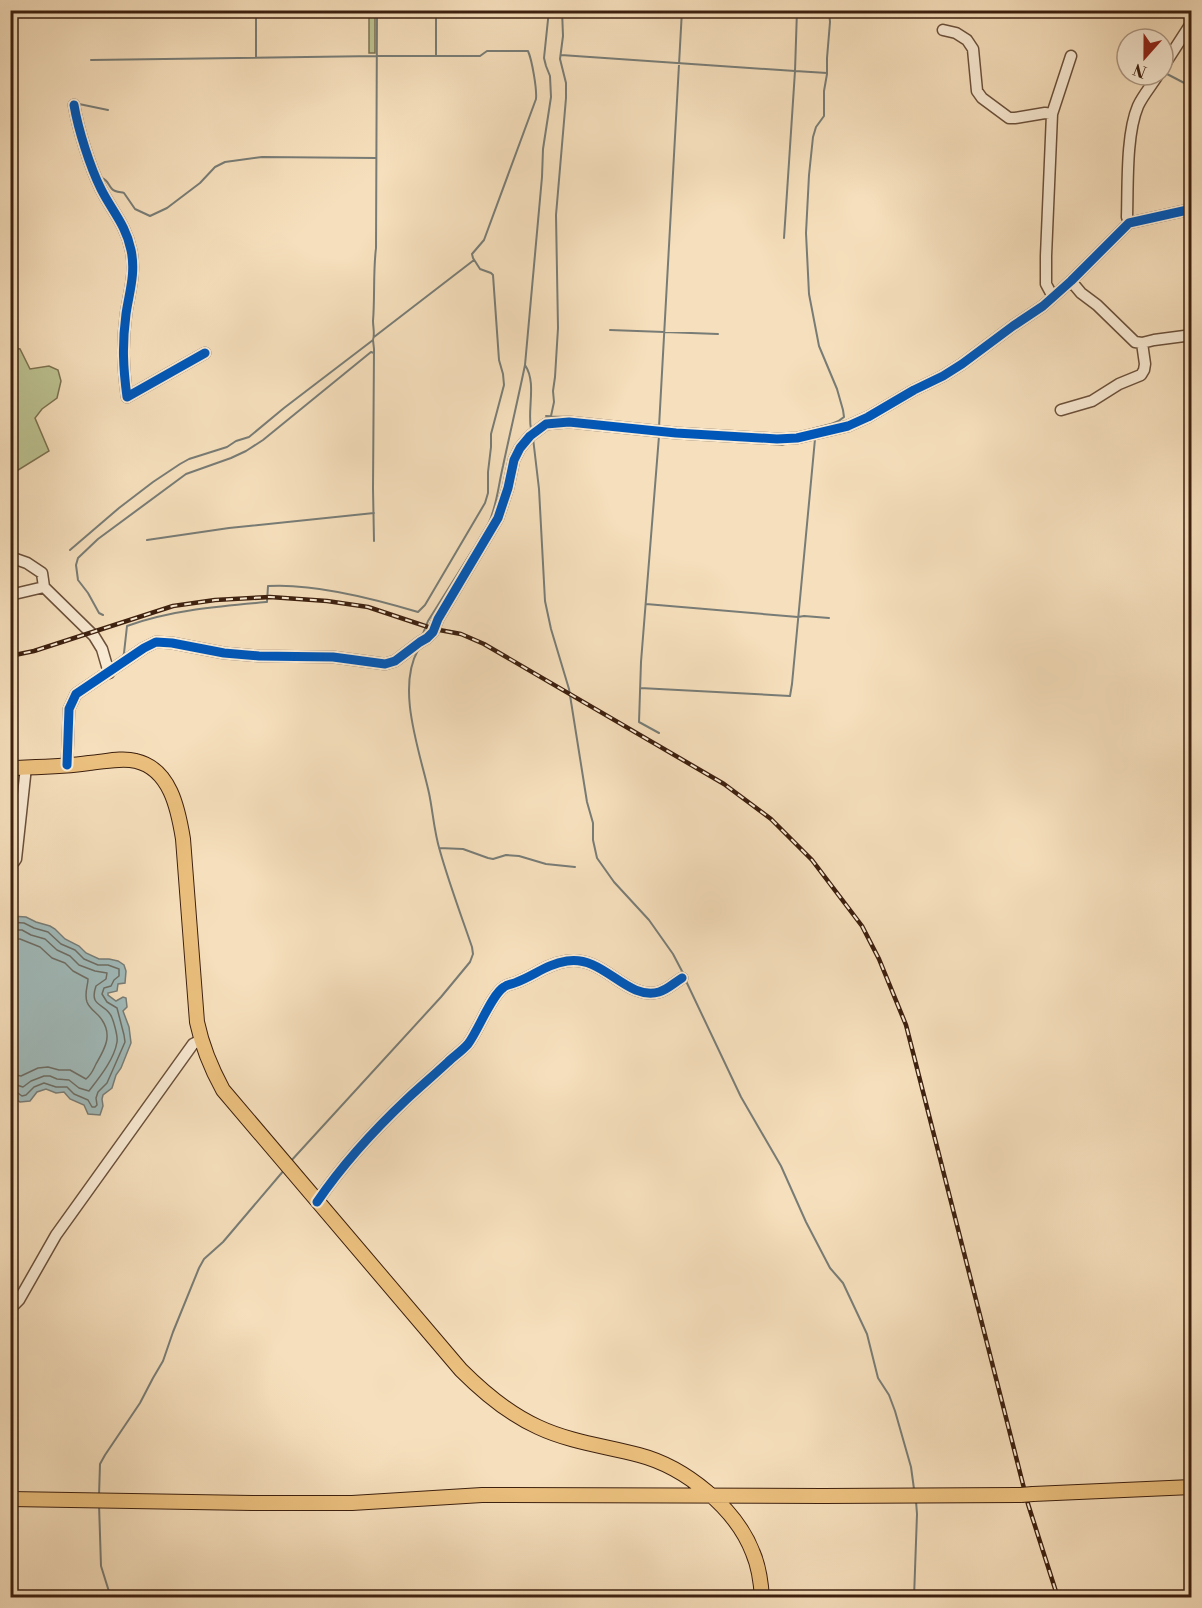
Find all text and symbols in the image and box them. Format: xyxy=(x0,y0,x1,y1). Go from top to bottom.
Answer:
north arrow xyxy=(1115,27,1175,87)
text: N xyxy=(1130,58,1149,82)

